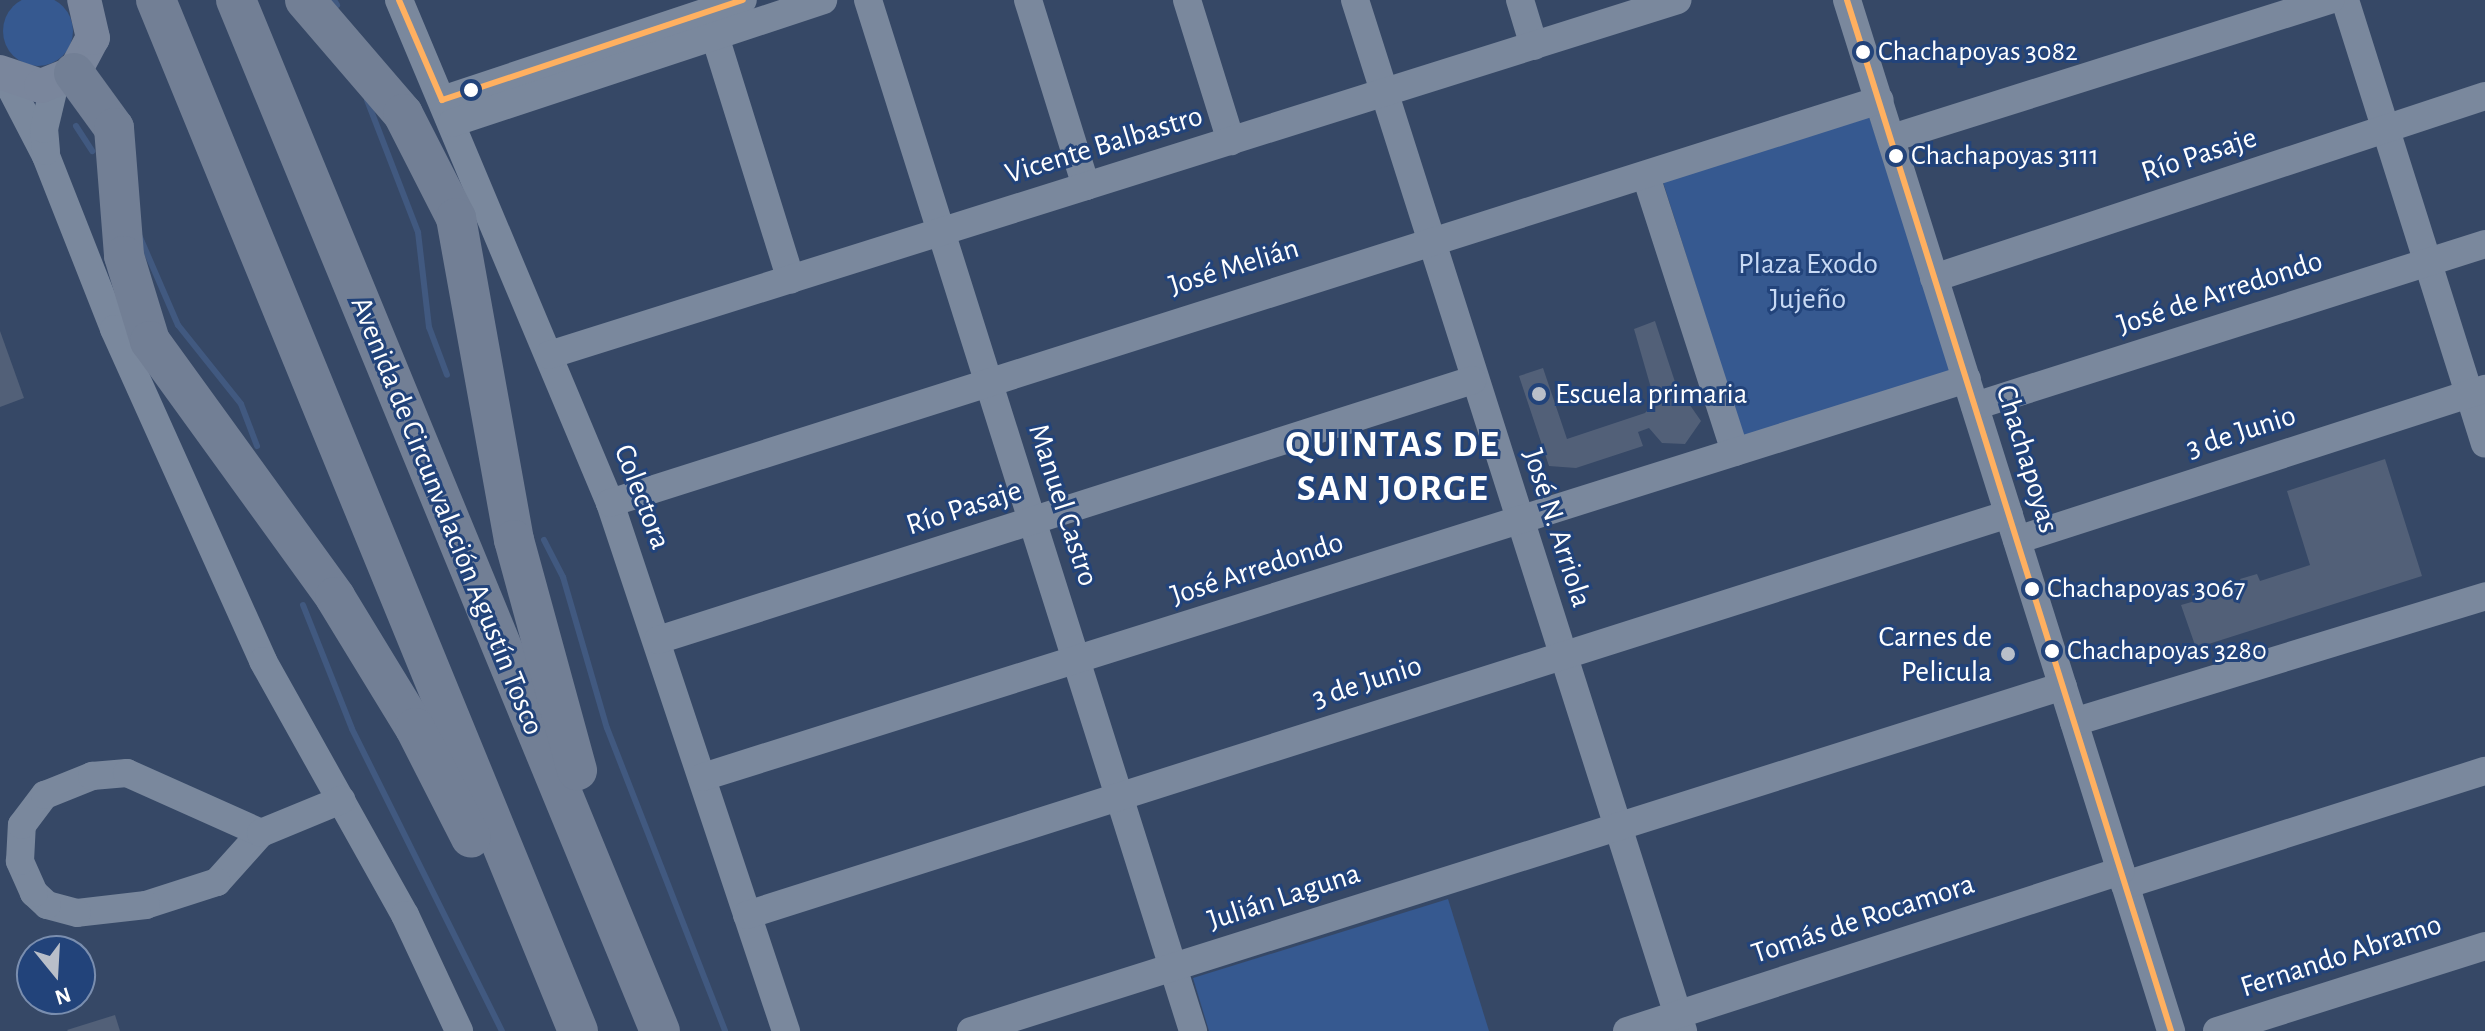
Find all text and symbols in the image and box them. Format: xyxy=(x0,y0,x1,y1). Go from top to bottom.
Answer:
place label: Chachapoyas 3082 xyxy=(1878,35,2078,69)
marker: Chachapoyas 3082 xyxy=(1855,44,1871,60)
unlabelled marker xyxy=(463,82,479,98)
street label: Vicente Balbastro xyxy=(1001,98,1207,192)
street label: Río Pasaje xyxy=(2137,119,2261,191)
place label: Chachapoyas 3111 xyxy=(1911,139,2099,173)
marker: Chachapoyas 3111 xyxy=(1888,148,1904,164)
street label: José Melián xyxy=(1165,230,1303,304)
street label: José de Arredondo xyxy=(2113,243,2327,343)
park label: Plaza Exodo Jujeño xyxy=(1738,246,1878,316)
street label: Avenida de Circunvalación Agustín Tosco xyxy=(342,292,552,740)
place label: Escuela primaria xyxy=(1555,376,1748,412)
street label: Chachapoyas xyxy=(1987,381,2067,537)
marker: Escuela primaria xyxy=(1530,385,1548,403)
street label: 3 de Junio xyxy=(2182,397,2300,467)
street label: Manuel Castro xyxy=(1020,419,1106,591)
district label: QUINTAS DE SAN JORGE xyxy=(1286,423,1500,512)
street label: Colectora xyxy=(606,440,678,554)
street label: José N. Arriola xyxy=(1514,444,1600,612)
street label: Río Pasaje xyxy=(902,472,1026,544)
street label: José Arredondo xyxy=(1166,524,1348,614)
place label: Chachapoyas 3067 xyxy=(2047,572,2245,606)
marker: Chachapoyas 3067 xyxy=(2024,581,2040,597)
place label: Carnes de Pelicula xyxy=(1878,619,1992,690)
place label: Chachapoyas 3280 xyxy=(2067,634,2267,668)
marker: Chachapoyas 3280 xyxy=(2044,643,2060,659)
marker: Carnes de Pelicula xyxy=(1999,645,2017,663)
street label: 3 de Junio xyxy=(1308,647,1426,717)
street label: Julián Laguna xyxy=(1203,855,1365,939)
street label: Tomás de Rocamora xyxy=(1747,866,1979,972)
street label: Fernando Abramo xyxy=(2236,907,2446,1005)
north arrow xyxy=(16,935,96,1015)
text: N xyxy=(52,983,73,1009)

